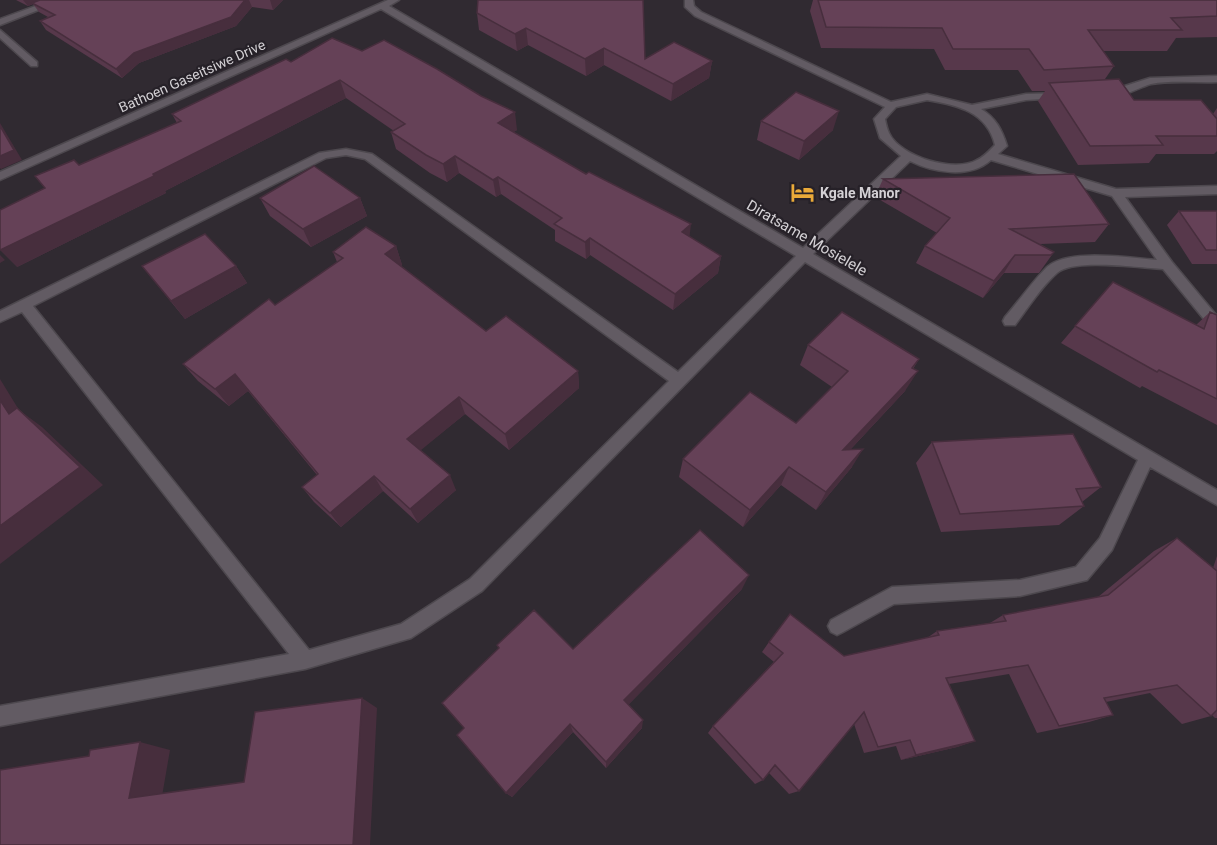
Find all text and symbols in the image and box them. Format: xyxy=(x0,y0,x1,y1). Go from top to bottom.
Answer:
street label: Bathoen Gaseitsiwe Drive xyxy=(116,36,268,116)
hotel icon: Kgale Manor xyxy=(789,180,815,206)
place label: Kgale Manor xyxy=(820,185,900,201)
street label: Diratsame Mosielele xyxy=(743,196,871,280)

